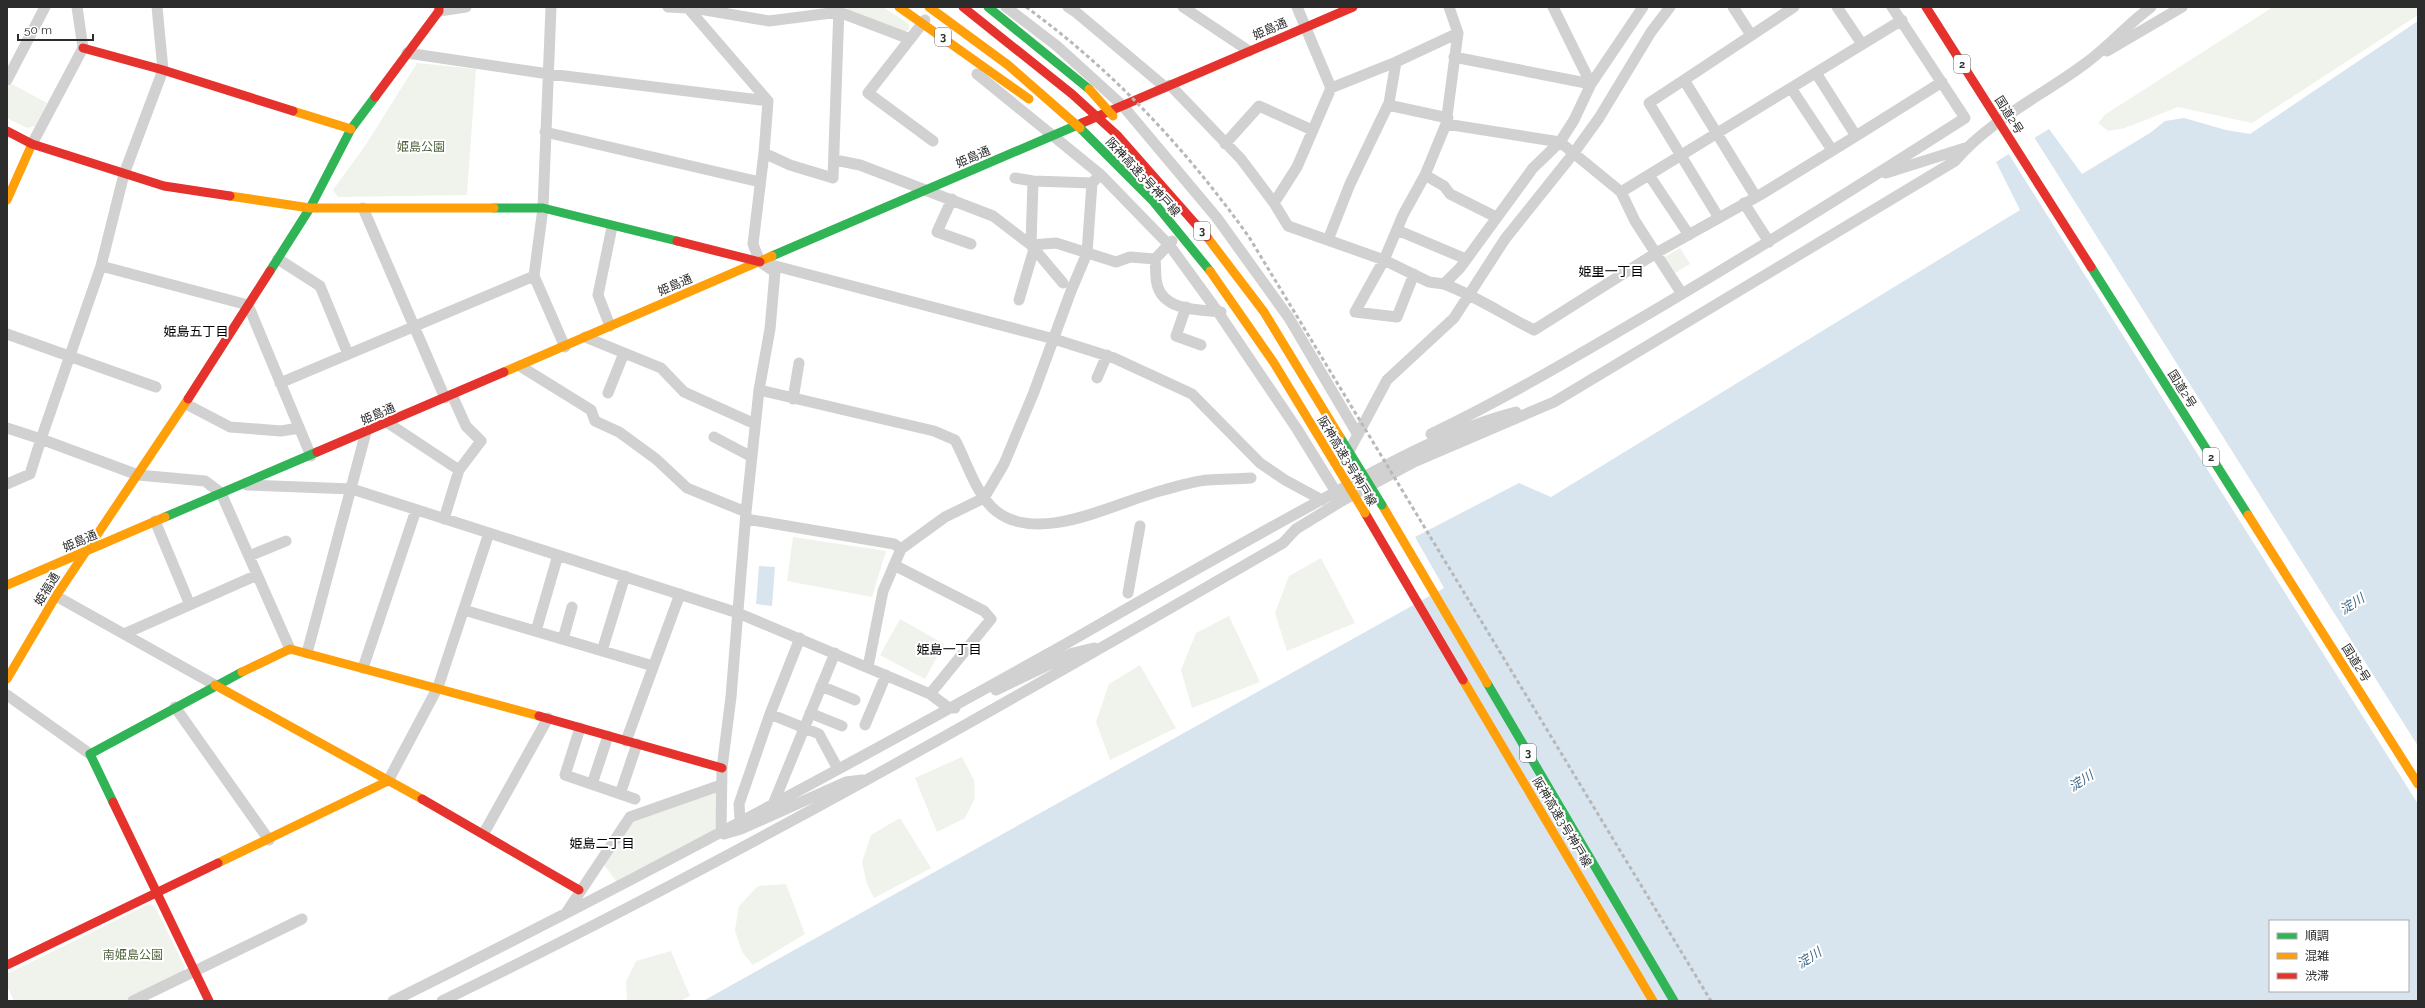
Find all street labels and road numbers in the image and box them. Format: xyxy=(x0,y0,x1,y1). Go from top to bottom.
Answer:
street label: 姫島通 xyxy=(1251,16,1289,42)
road number: 3 xyxy=(935,28,951,46)
road number: 2 xyxy=(1954,55,1970,73)
street label: 国道2号 xyxy=(1992,93,2026,137)
street label: 阪神高速3号神戸線 xyxy=(1103,135,1183,219)
street label: 姫島通 xyxy=(954,144,992,170)
road number: 3 xyxy=(1194,222,1210,240)
street label: 姫島通 xyxy=(656,272,694,298)
street label: 国道2号 xyxy=(2165,367,2199,411)
street label: 姫島通 xyxy=(359,401,397,427)
street label: 阪神高速3号神戸線 xyxy=(1315,413,1379,509)
road number: 2 xyxy=(2203,448,2219,466)
street label: 姫島通 xyxy=(61,528,99,554)
street label: 姫福通 xyxy=(32,570,62,608)
street label: 国道2号 xyxy=(2339,641,2373,685)
road number: 3 xyxy=(1520,744,1536,762)
street label: 阪神高速3号神戸線 xyxy=(1530,774,1594,870)

